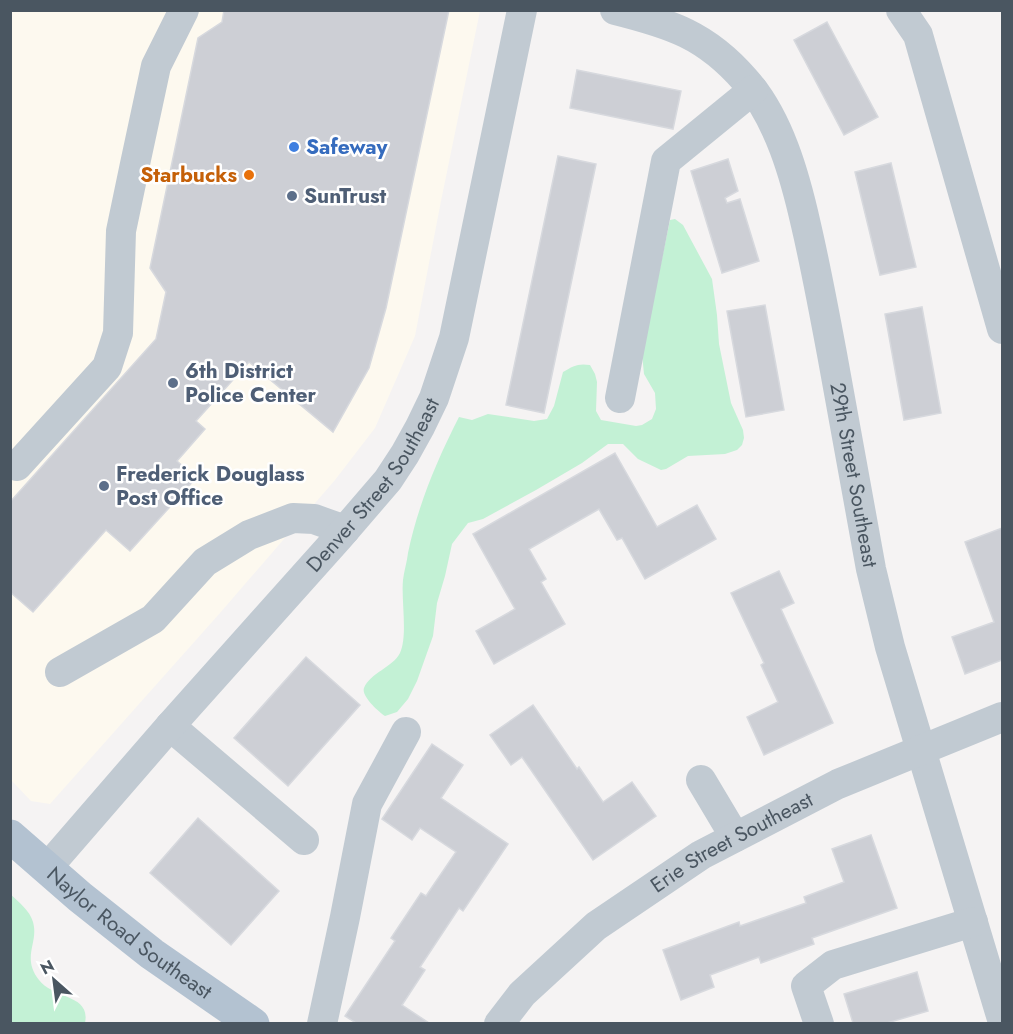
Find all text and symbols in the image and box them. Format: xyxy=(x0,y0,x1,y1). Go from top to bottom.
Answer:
place label: Safeway xyxy=(306,132,389,162)
marker: Safeway xyxy=(287,140,301,154)
place label: Starbucks xyxy=(140,160,237,190)
marker: Starbucks xyxy=(242,168,256,182)
place label: SunTrust xyxy=(304,181,387,211)
marker: SunTrust xyxy=(285,189,299,203)
place label: 6th District Police Center xyxy=(185,356,317,410)
marker: 6th District Police Center xyxy=(166,376,180,390)
street label: 29th Street Southeast xyxy=(822,380,885,570)
street label: Denver Street Southeast xyxy=(299,393,447,579)
place label: Frederick Douglass Post Office xyxy=(116,459,305,513)
marker: Frederick Douglass Post Office xyxy=(97,479,111,493)
street label: Erie Street Southeast xyxy=(644,785,818,900)
street label: Naylor Road Southeast xyxy=(43,860,217,1004)
north arrow xyxy=(24,950,84,1010)

